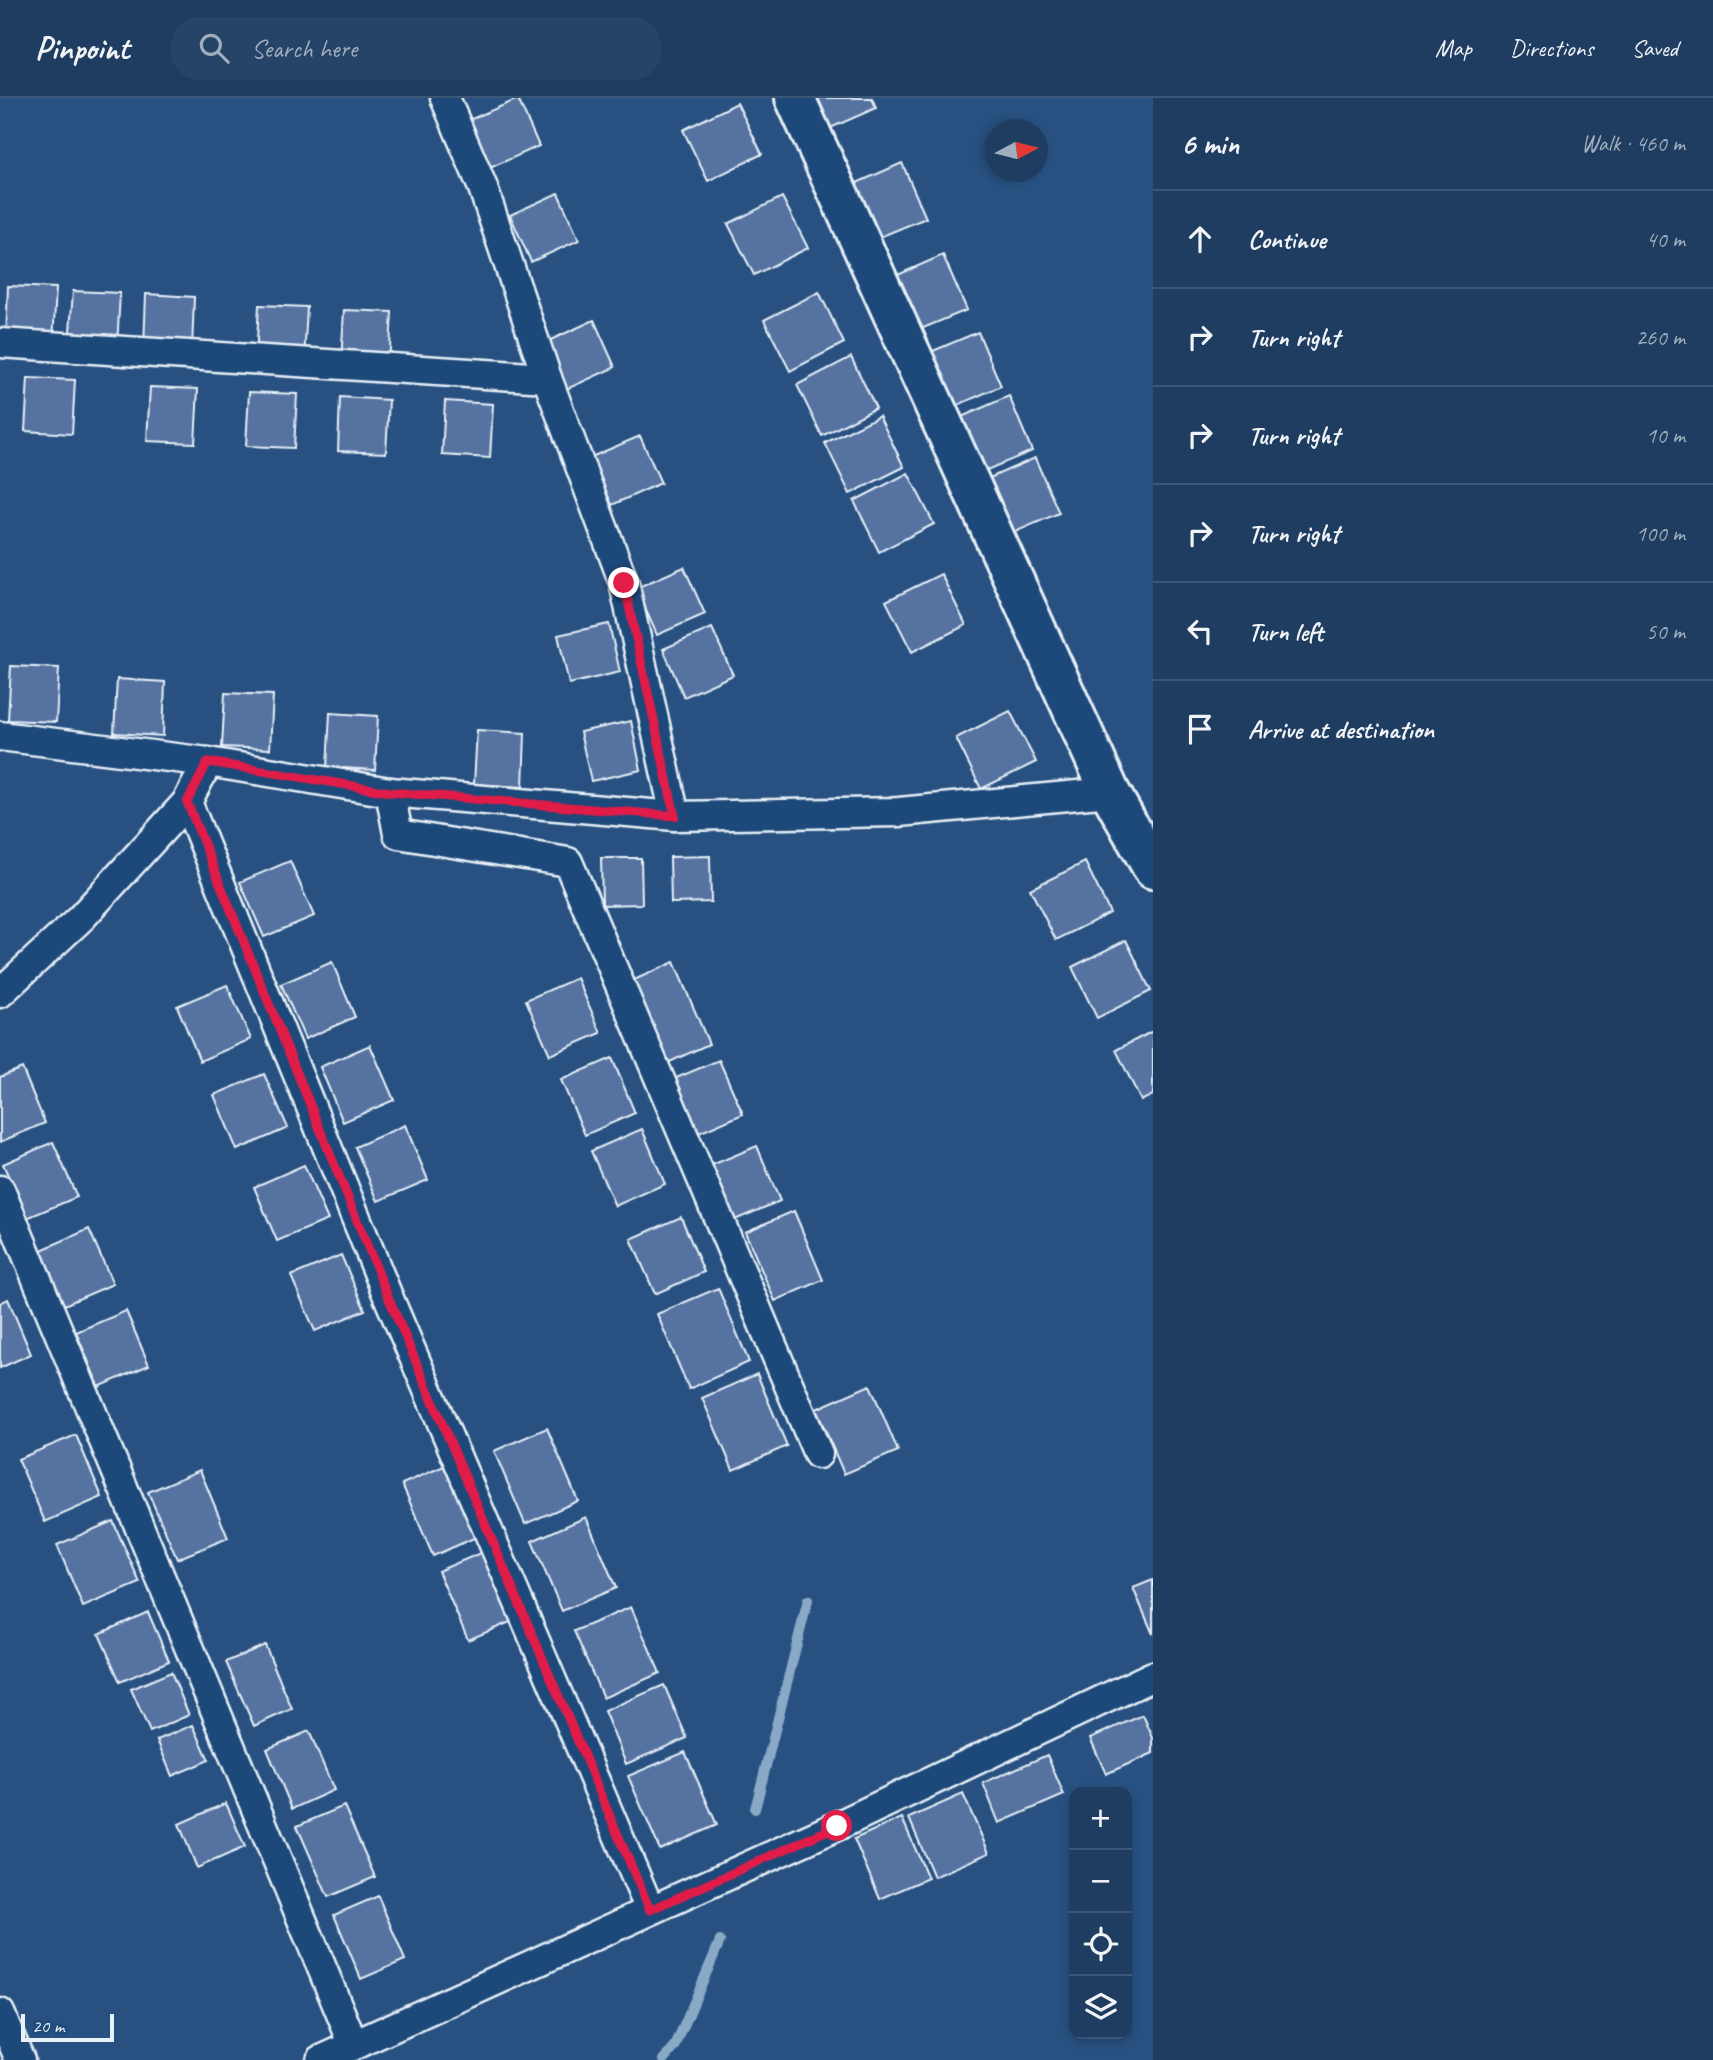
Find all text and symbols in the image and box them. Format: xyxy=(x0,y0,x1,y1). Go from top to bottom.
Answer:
search box xyxy=(171,17,661,80)
text: Pinpoint xyxy=(35,27,129,69)
icon: search xyxy=(195,29,233,67)
text: Search here xyxy=(251,32,357,65)
text: Map xyxy=(1435,33,1472,63)
text: Directions xyxy=(1510,33,1593,63)
text: Saved xyxy=(1631,33,1678,63)
north arrow xyxy=(985,119,1048,182)
text: 6 min xyxy=(1181,125,1239,163)
text: Walk · 460 m xyxy=(1581,129,1685,158)
icon: ahead xyxy=(1181,220,1219,258)
text: Continue xyxy=(1248,223,1326,256)
text: 40 m xyxy=(1646,225,1685,254)
icon: right xyxy=(1181,318,1219,356)
text: Turn right xyxy=(1248,321,1339,354)
text: 260 m xyxy=(1636,323,1685,352)
icon: right xyxy=(1181,416,1219,454)
text: Turn right xyxy=(1248,419,1339,452)
text: 10 m xyxy=(1646,421,1685,450)
icon: right xyxy=(1181,514,1219,552)
text: Turn right xyxy=(1248,517,1339,550)
text: 100 m xyxy=(1636,519,1685,548)
route end xyxy=(608,567,639,598)
icon: left xyxy=(1181,612,1219,650)
text: Turn left xyxy=(1248,615,1323,648)
text: 50 m xyxy=(1646,617,1685,646)
icon: arrive xyxy=(1181,710,1219,748)
text: Arrive at destination xyxy=(1248,713,1434,746)
map controls xyxy=(1069,1787,1132,2039)
button: + xyxy=(1069,1787,1132,1850)
route start xyxy=(821,1810,852,1841)
button: − xyxy=(1069,1850,1132,1913)
button: locate xyxy=(1069,1913,1132,1976)
button: layers xyxy=(1069,1976,1132,2039)
scale bar xyxy=(21,2011,114,2043)
text: 20 m xyxy=(32,2014,64,2038)

